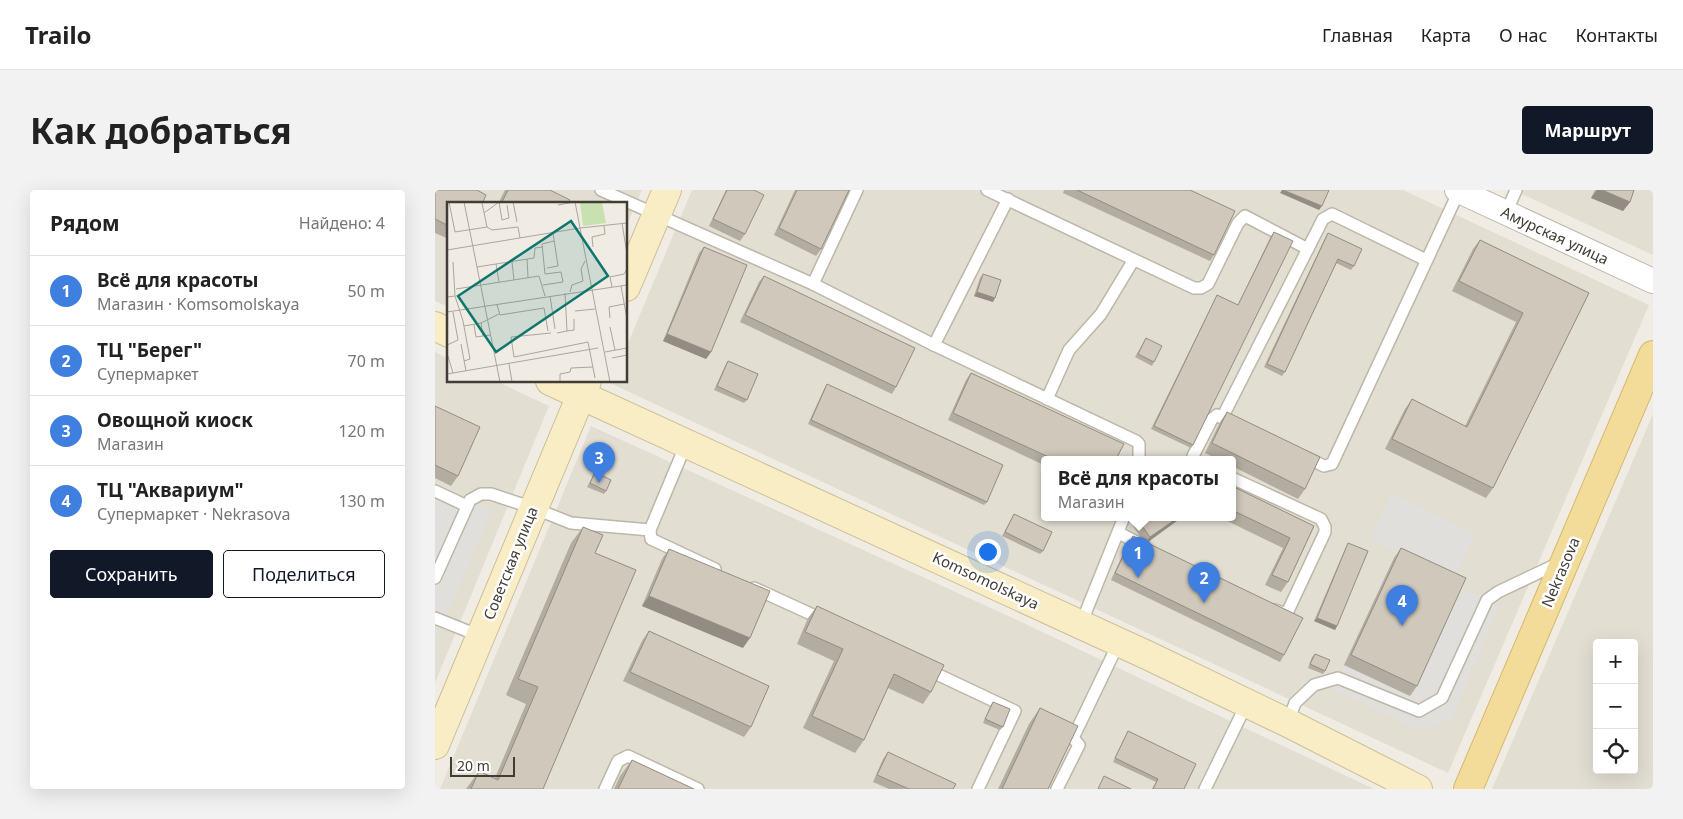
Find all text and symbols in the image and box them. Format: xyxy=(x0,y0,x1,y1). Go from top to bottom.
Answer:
text: Trailo xyxy=(25,18,92,51)
text: Главная xyxy=(1322,23,1393,47)
text: Карта xyxy=(1421,23,1471,47)
text: О нас xyxy=(1499,23,1547,47)
text: Контакты xyxy=(1575,23,1658,47)
button: Маршрут xyxy=(1522,106,1653,154)
text: Как добраться xyxy=(30,107,292,154)
street label: Амурская улица xyxy=(1498,201,1612,269)
inset map xyxy=(447,202,627,382)
text: Рядом xyxy=(50,209,120,237)
text: Найдено: 4 xyxy=(299,212,385,234)
text: Всё для красоты xyxy=(97,267,259,293)
text: 1 xyxy=(61,280,71,302)
text: 50 m xyxy=(348,280,385,302)
text: Магазин · Komsomolskaya xyxy=(97,293,299,315)
text: ТЦ "Берег" xyxy=(97,337,202,363)
text: 2 xyxy=(61,350,71,372)
text: 70 m xyxy=(348,350,385,372)
text: Супермаркет xyxy=(97,363,199,385)
text: Овощной киоск xyxy=(97,407,253,433)
text: 3 xyxy=(61,420,71,442)
text: 120 m xyxy=(338,420,385,442)
text: Магазин xyxy=(97,433,164,455)
pin: 3 xyxy=(583,442,615,483)
popup xyxy=(1041,456,1236,521)
text: Всё для красоты xyxy=(1058,465,1219,491)
text: ТЦ "Аквариум" xyxy=(97,477,244,503)
text: 4 xyxy=(61,490,71,512)
text: 130 m xyxy=(338,490,385,512)
text: Магазин xyxy=(1058,491,1125,513)
text: Супермаркет · Nekrasova xyxy=(97,503,291,525)
street label: Советская улица xyxy=(478,503,542,623)
street label: Nekrasova xyxy=(1536,534,1584,610)
pin: 1 xyxy=(1122,537,1154,578)
your location xyxy=(975,539,1001,565)
street label: Komsomolskaya xyxy=(930,547,1042,613)
button: Сохранить xyxy=(50,550,213,598)
button: Поделиться xyxy=(223,550,385,598)
pin: 2 xyxy=(1188,562,1220,603)
pin: 4 xyxy=(1386,585,1418,626)
map controls xyxy=(1593,639,1638,774)
button: + xyxy=(1593,639,1638,684)
button: − xyxy=(1593,684,1638,729)
button: locate xyxy=(1593,729,1638,774)
scale bar xyxy=(450,754,515,777)
text: 20 m xyxy=(457,756,490,775)

